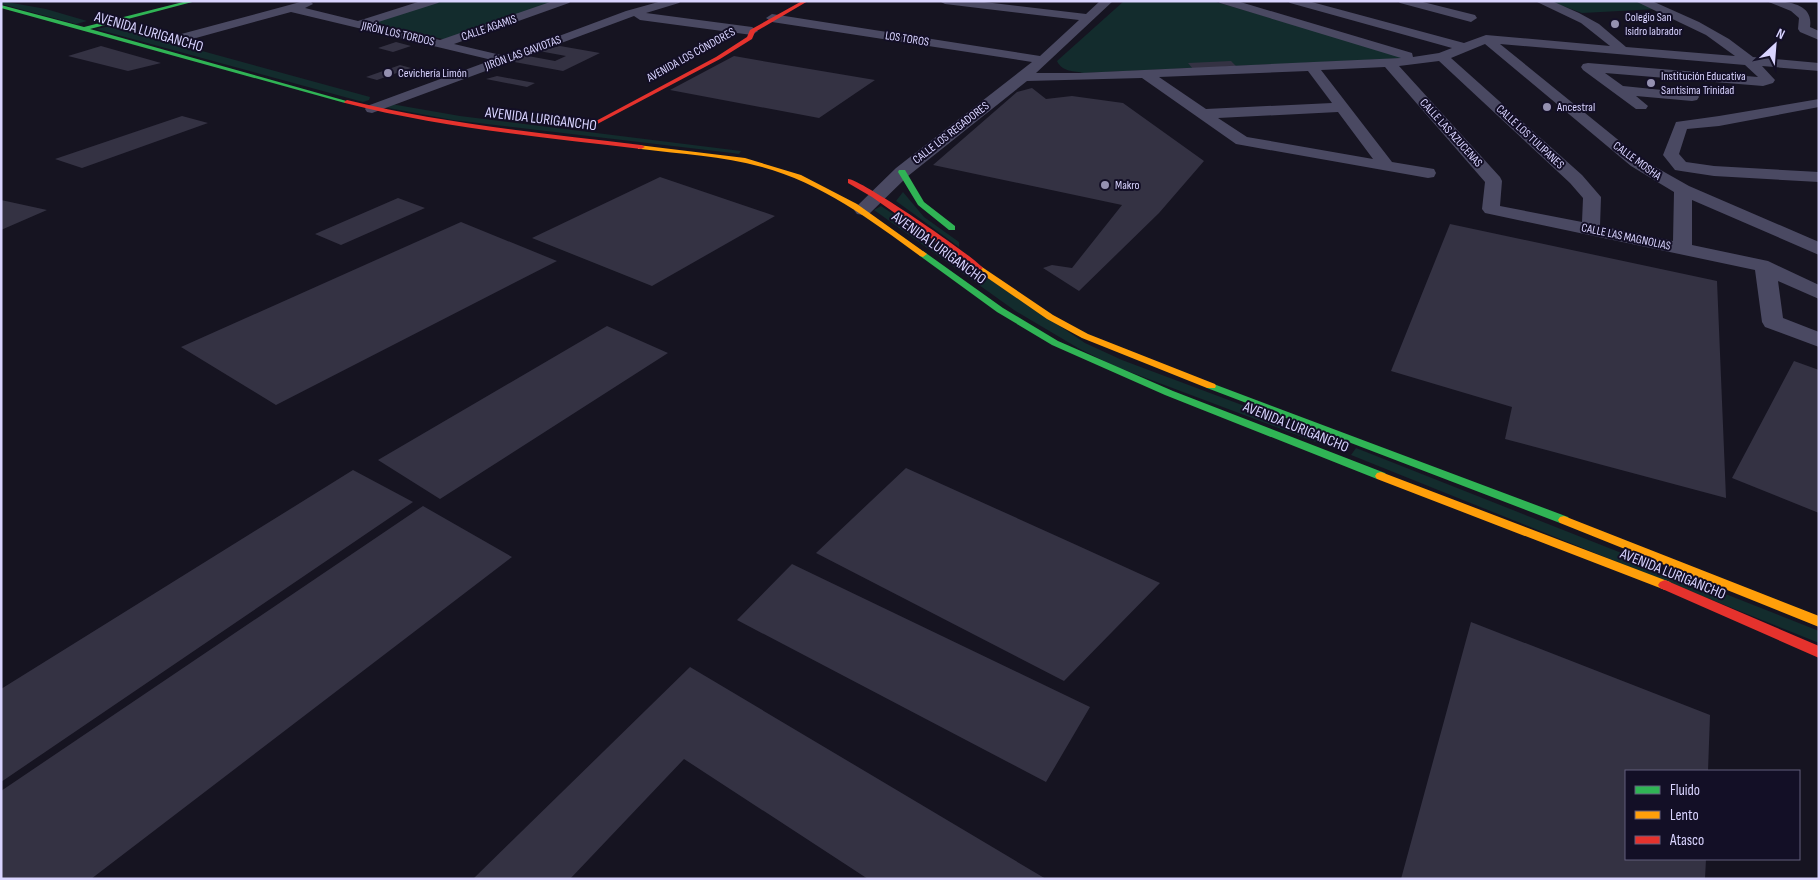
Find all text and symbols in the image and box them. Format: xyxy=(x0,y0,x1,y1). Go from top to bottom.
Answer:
street label: AVENIDA LURIGANCHO xyxy=(92,7,206,57)
place label: Colegio San Isidro labrador xyxy=(1625,10,1683,39)
street label: CALLE AGAMIS xyxy=(459,12,519,44)
street label: JIRÓN LOS TORDOS xyxy=(359,18,436,50)
marker: Colegio San Isidro labrador xyxy=(1609,18,1621,30)
north arrow xyxy=(1750,20,1800,70)
street label: AVENIDA LOS CÓNDORES xyxy=(643,24,738,86)
text: N xyxy=(1773,24,1788,43)
street label: LOS TOROS xyxy=(884,28,930,50)
street label: JIRÓN LAS GAVIOTAS xyxy=(482,32,563,74)
place label: Cevichería Limón xyxy=(398,66,467,81)
marker: Cevichería Limón xyxy=(382,67,394,79)
place label: Institución Educativa Santisima Trinidad xyxy=(1661,69,1746,98)
marker: Institución Educativa Santisima Trinidad xyxy=(1645,77,1657,89)
street label: CALLE LAS AZUCENAS xyxy=(1416,96,1486,170)
street label: CALLE LOS REGADORES xyxy=(910,99,992,167)
place label: Ancestral xyxy=(1556,100,1595,115)
marker: Ancestral xyxy=(1541,101,1553,113)
street label: CALLE LOS TULIPANES xyxy=(1493,102,1567,172)
street label: AVENIDA LURIGANCHO xyxy=(483,103,598,135)
street label: CALLE MOSHA xyxy=(1610,138,1665,184)
place label: Makro xyxy=(1115,178,1140,193)
marker: Makro xyxy=(1099,179,1111,191)
street label: AVENIDA LURIGANCHO xyxy=(887,207,990,289)
street label: CALLE LAS MAGNOLIAS xyxy=(1580,220,1672,254)
street label: AVENIDA LURIGANCHO xyxy=(1240,397,1352,457)
street label: AVENIDA LURIGANCHO xyxy=(1617,544,1729,604)
legend xyxy=(1625,770,1800,860)
text: Fluido xyxy=(1670,781,1700,800)
text: Lento xyxy=(1670,806,1699,825)
text: Atasco xyxy=(1669,831,1704,850)

